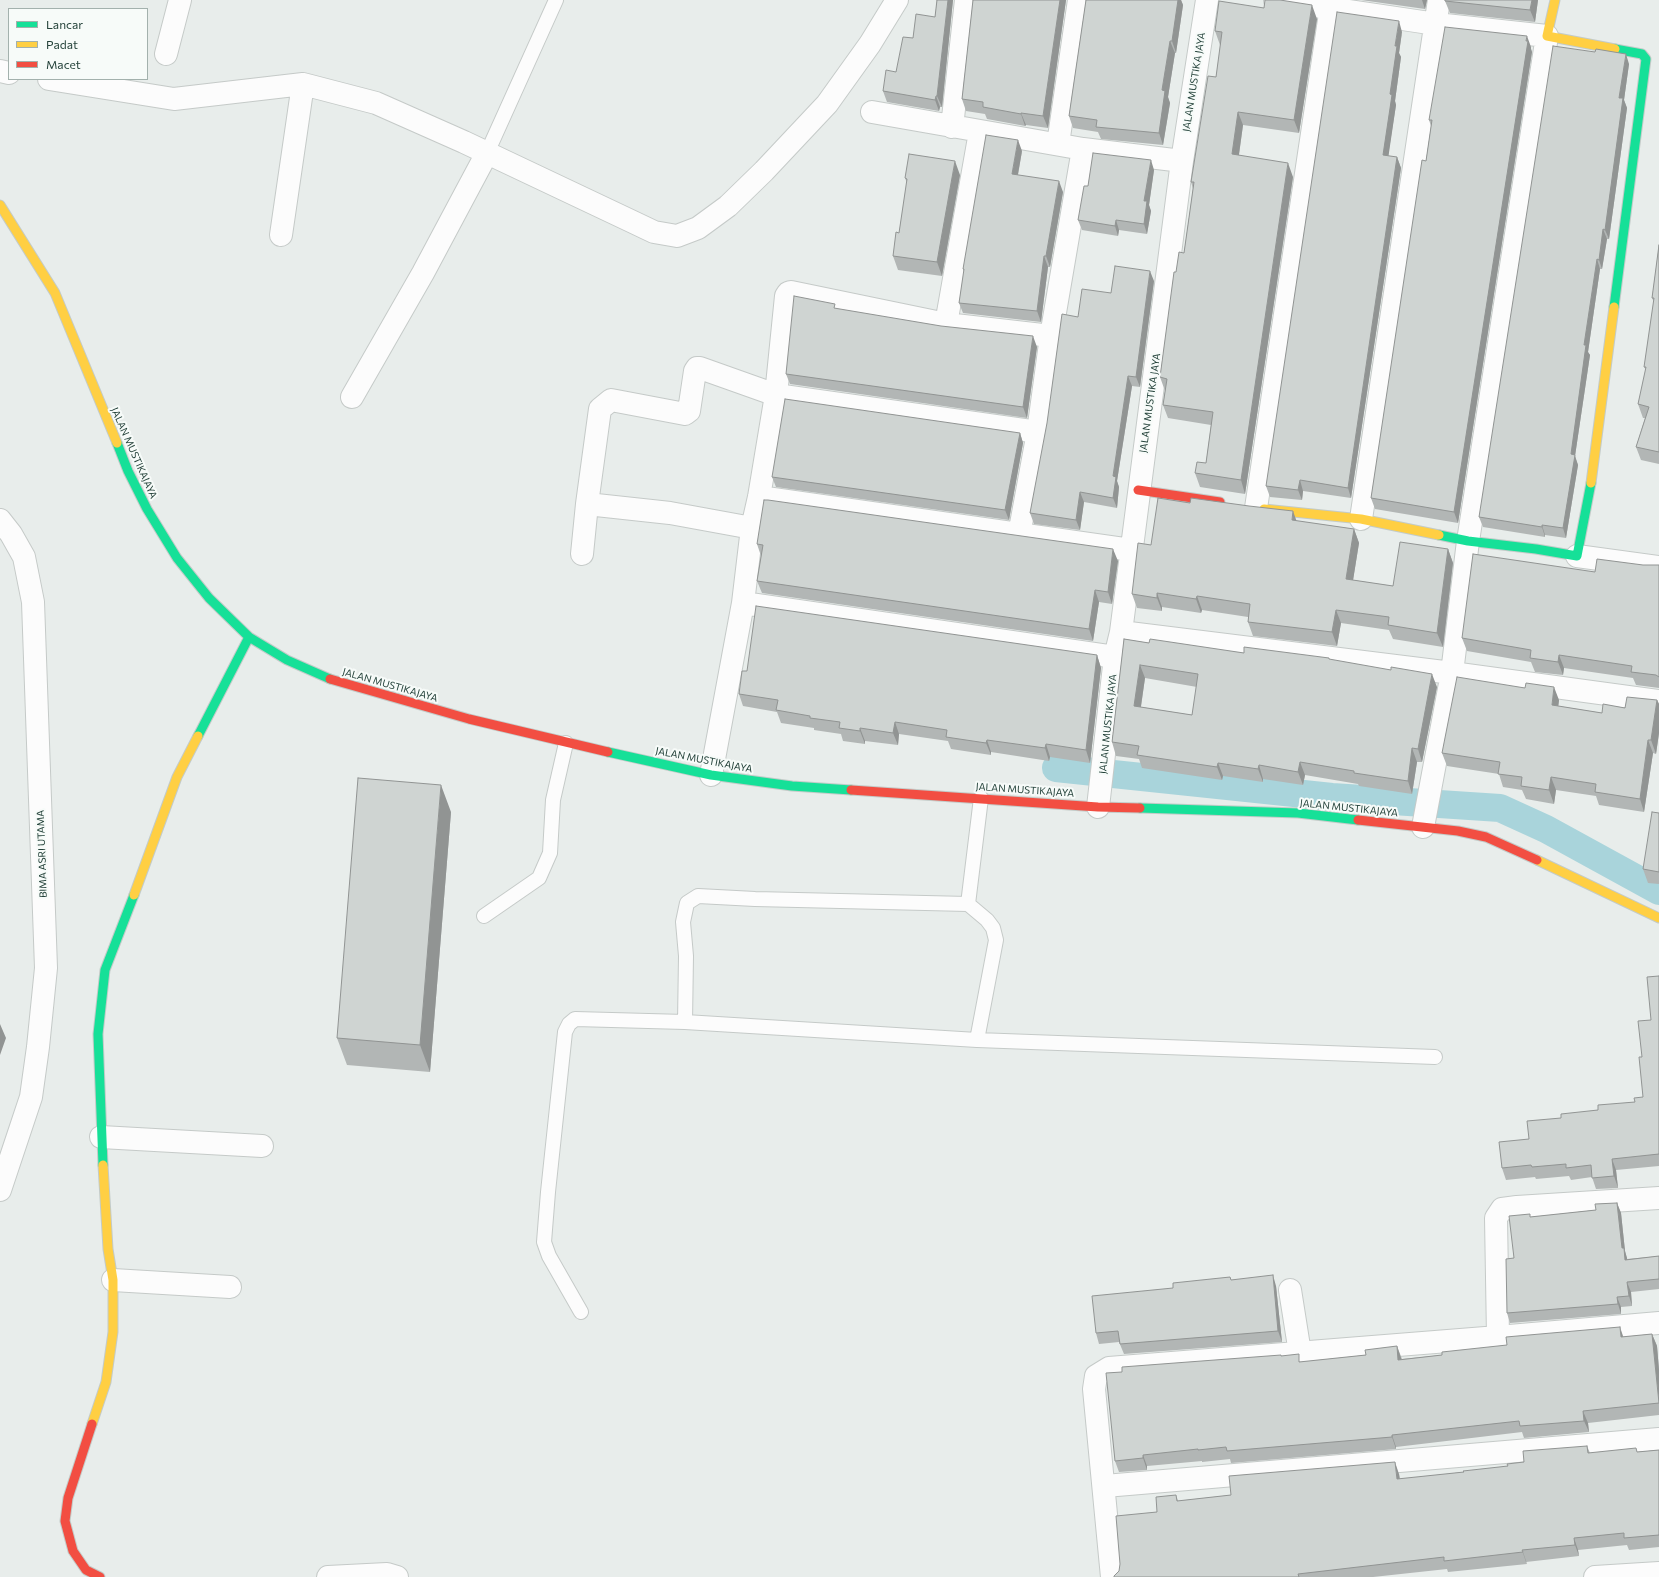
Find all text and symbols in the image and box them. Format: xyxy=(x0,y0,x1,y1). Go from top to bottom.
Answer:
legend xyxy=(8,8,148,80)
text: Lancar xyxy=(46,17,83,31)
street label: JALAN MUSTIKA JAYA xyxy=(1180,31,1208,133)
text: Padat xyxy=(46,37,78,51)
text: Macet xyxy=(46,57,81,71)
street label: JALAN MUSTIKA JAYA xyxy=(1137,352,1163,454)
street label: JALAN MUSTIKAJAYA xyxy=(108,405,160,501)
street label: JALAN MUSTIKAJAYA xyxy=(341,666,439,704)
street label: JALAN MUSTIKA JAYA xyxy=(1097,673,1119,775)
street label: JALAN MUSTIKAJAYA xyxy=(654,745,754,775)
street label: JALAN MUSTIKAJAYA xyxy=(975,781,1075,799)
street label: JALAN MUSTIKAJAYA xyxy=(1299,797,1399,819)
street label: BIMA ASRI UTAMA xyxy=(34,810,50,898)

